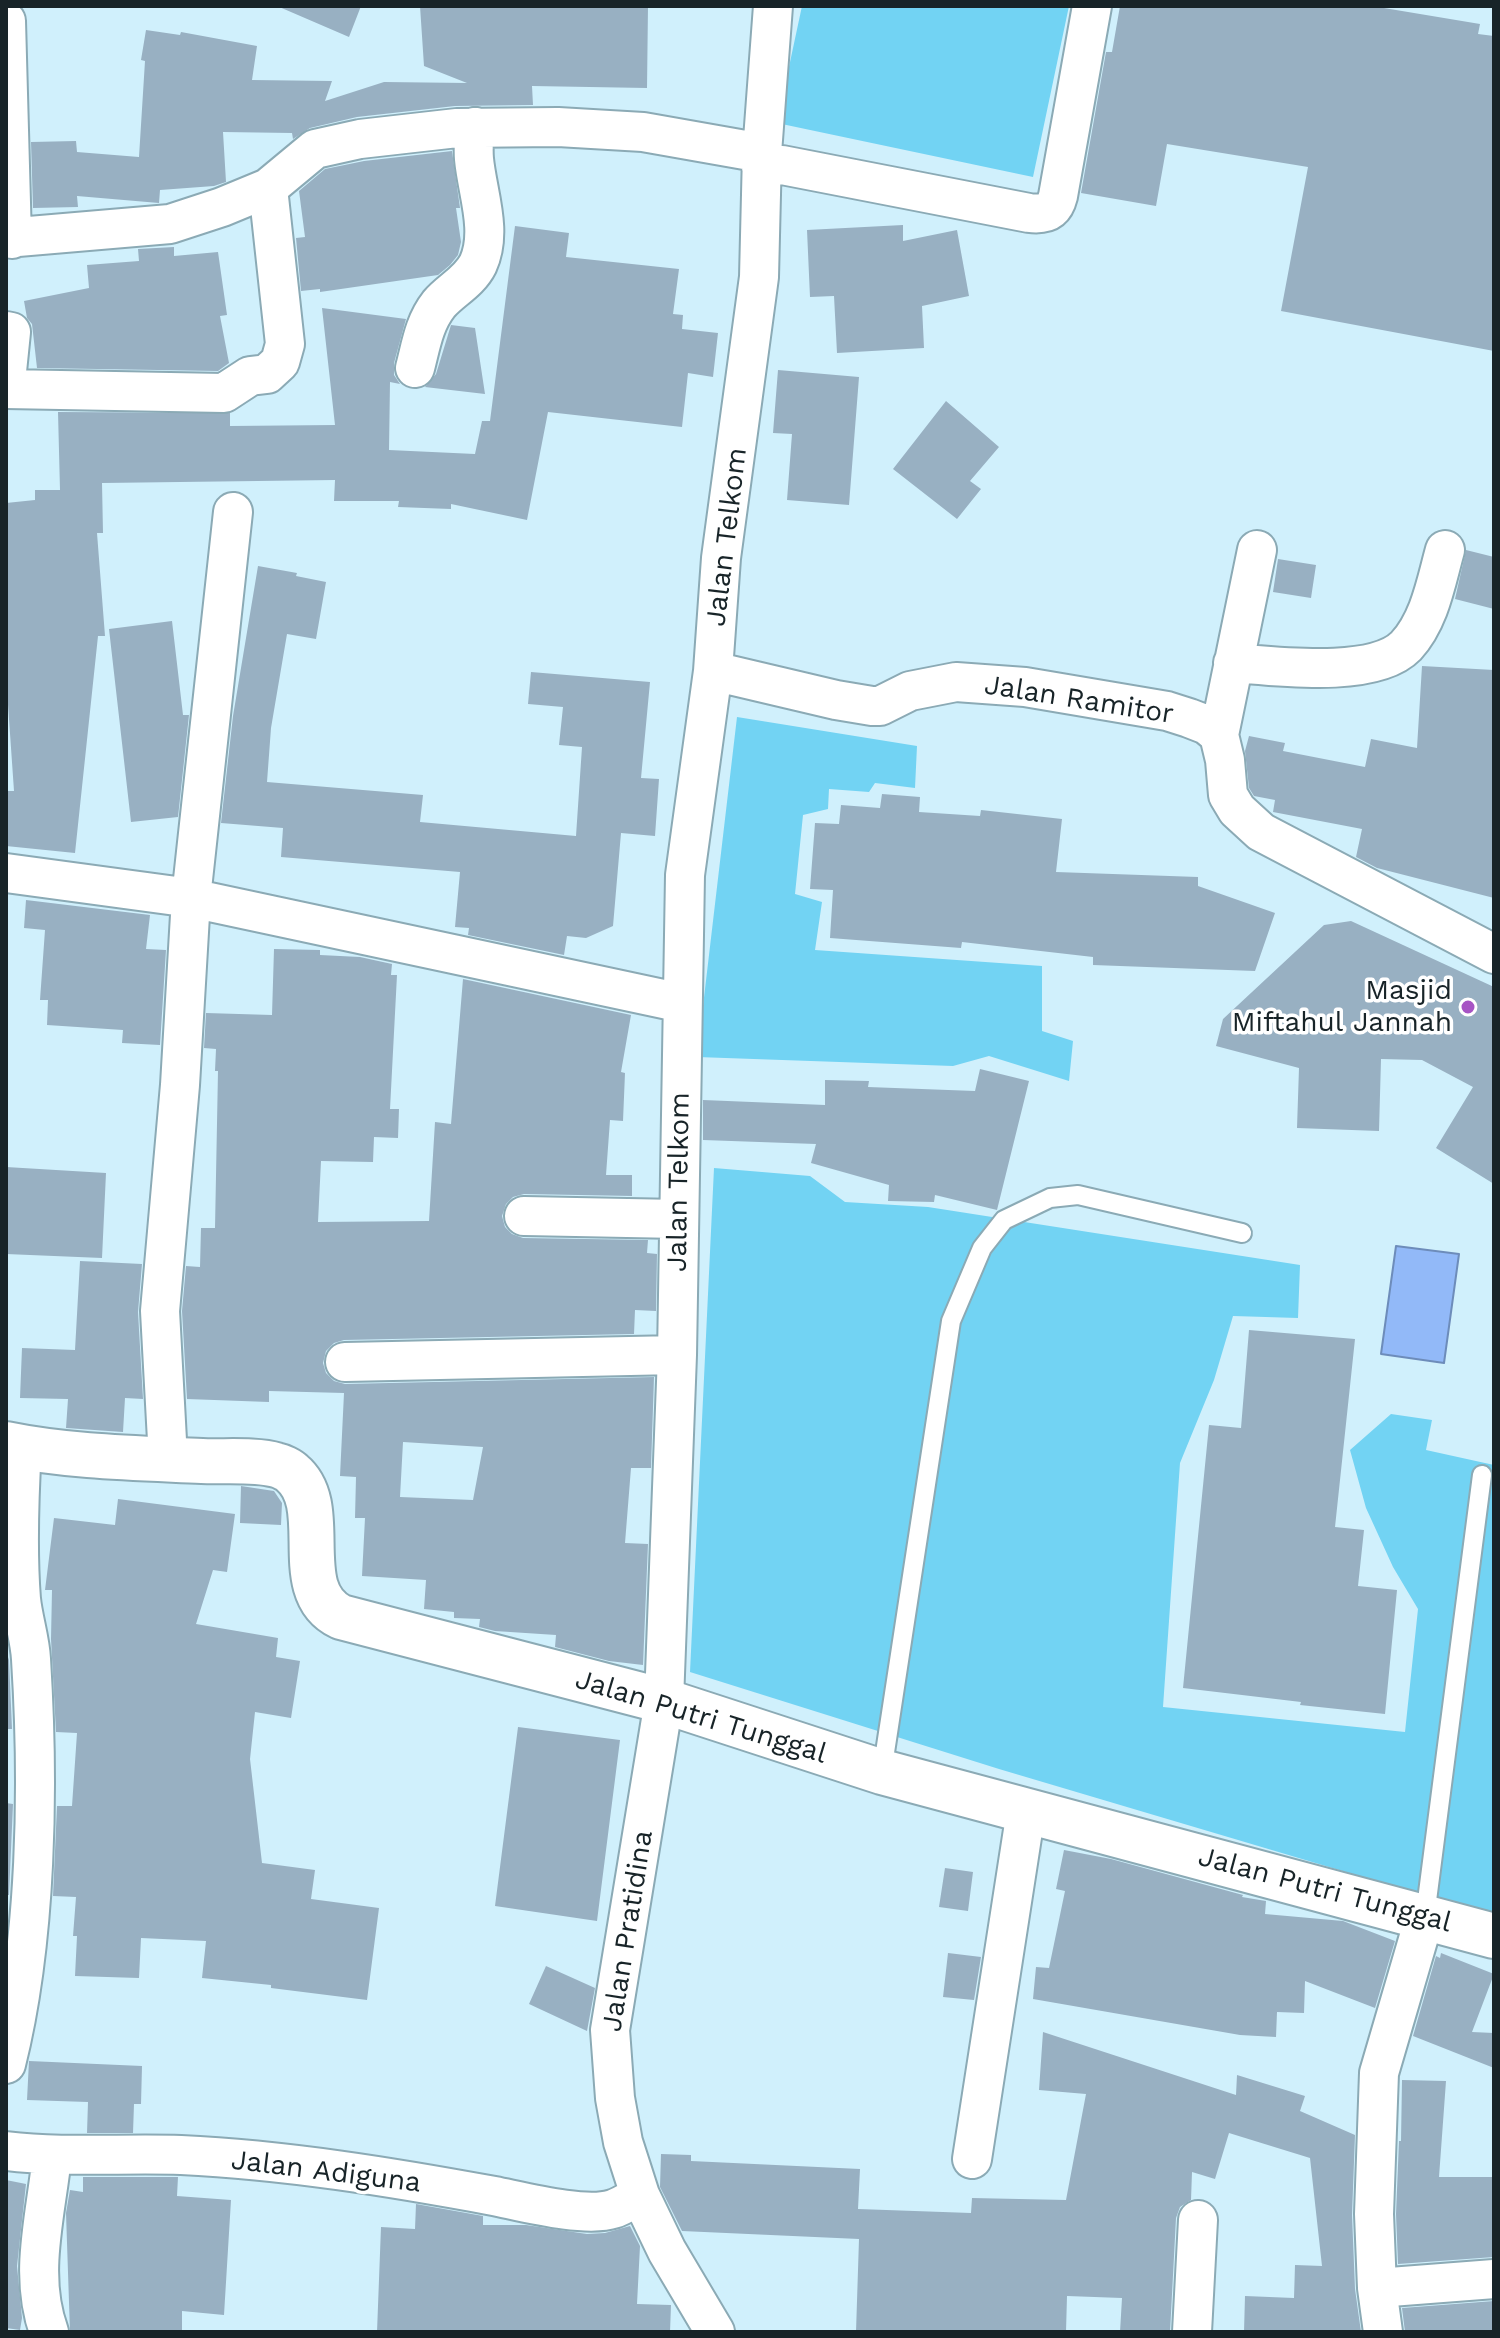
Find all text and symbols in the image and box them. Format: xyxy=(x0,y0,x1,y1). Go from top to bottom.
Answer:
street label: Jalan Telkom xyxy=(699,446,755,628)
street label: Jalan Ramitor xyxy=(982,668,1176,732)
place label: Masjid Miftahul Jannah xyxy=(1232,974,1452,1040)
marker: Masjid Miftahul Jannah xyxy=(1459,998,1477,1016)
street label: Jalan Telkom xyxy=(661,1092,697,1272)
street label: Jalan Putri Tunggal xyxy=(571,1663,831,1771)
street label: Jalan Pratidina xyxy=(596,1828,660,2034)
street label: Jalan Putri Tunggal xyxy=(1195,1840,1455,1940)
street label: Jalan Adiguna xyxy=(229,2144,423,2200)

